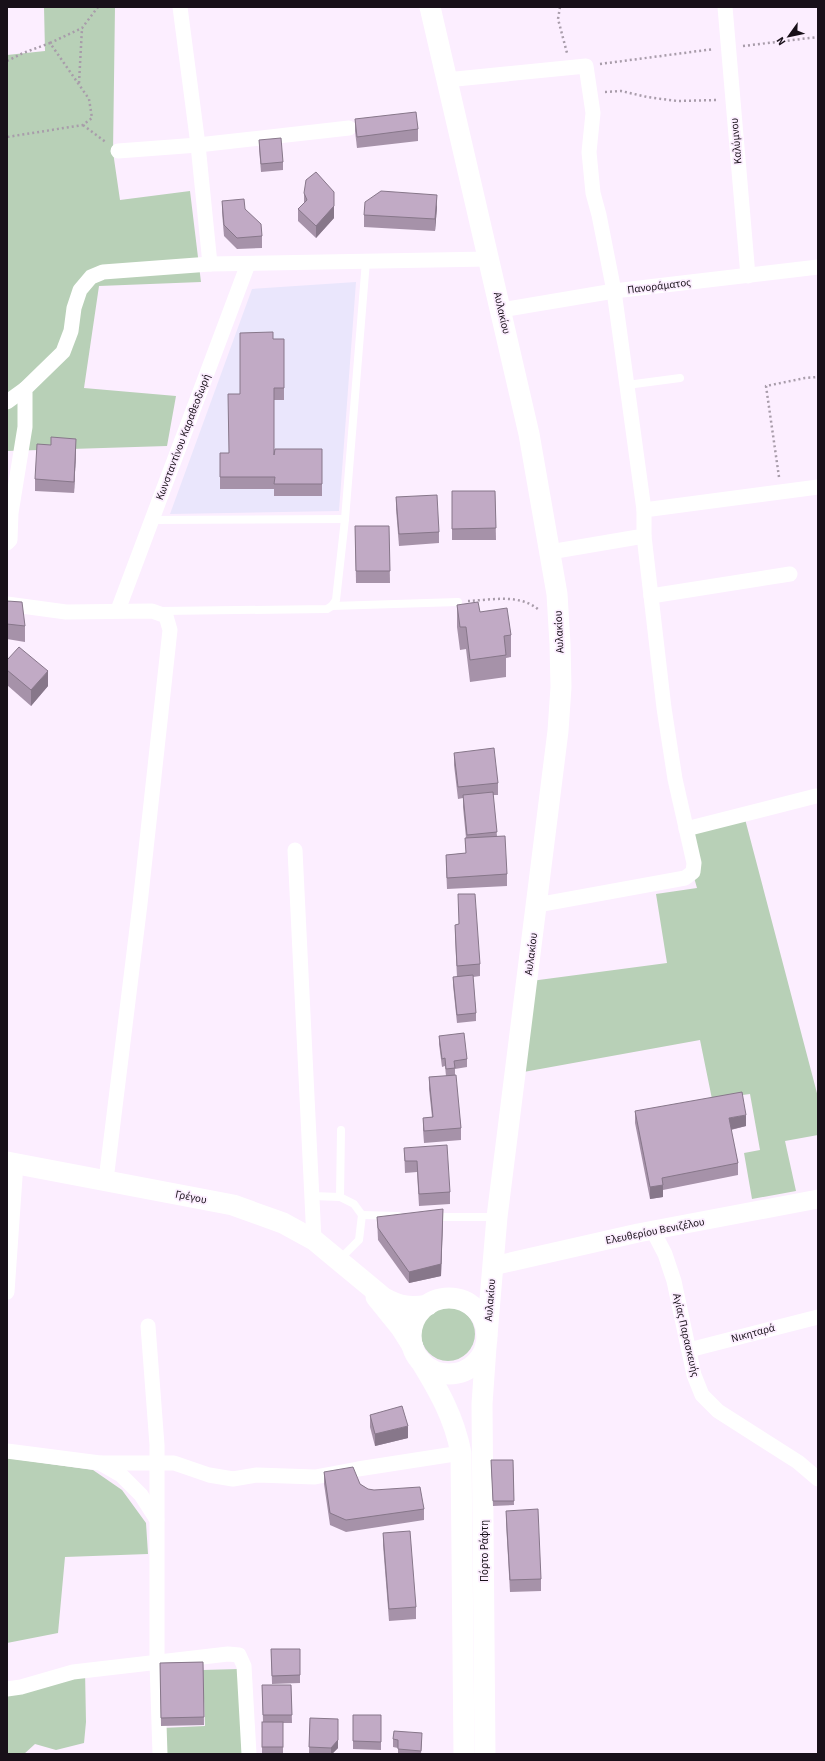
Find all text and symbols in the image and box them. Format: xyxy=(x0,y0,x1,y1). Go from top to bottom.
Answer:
north arrow xyxy=(769,16,809,56)
text: N xyxy=(773,34,789,48)
street label: Καλύμνου xyxy=(727,117,745,165)
street label: Πανοράματος xyxy=(626,275,692,297)
street label: Αυλακίου xyxy=(490,291,514,335)
street label: Κωνσταντίνου Καραθεοδωρή xyxy=(152,372,214,502)
street label: Αυλακίου xyxy=(550,610,568,654)
street label: Αυλακίου xyxy=(521,932,541,976)
street label: Γρέγου xyxy=(174,1187,208,1207)
street label: Ελευθερίου Βενιζέλου xyxy=(604,1214,706,1248)
street label: Αυλακίου xyxy=(481,1278,499,1322)
street label: Αγίας Παρασκευής xyxy=(669,1292,703,1378)
street label: Νικηταρά xyxy=(730,1320,776,1346)
street label: Πόρτο Ράφτη xyxy=(477,1520,492,1582)

